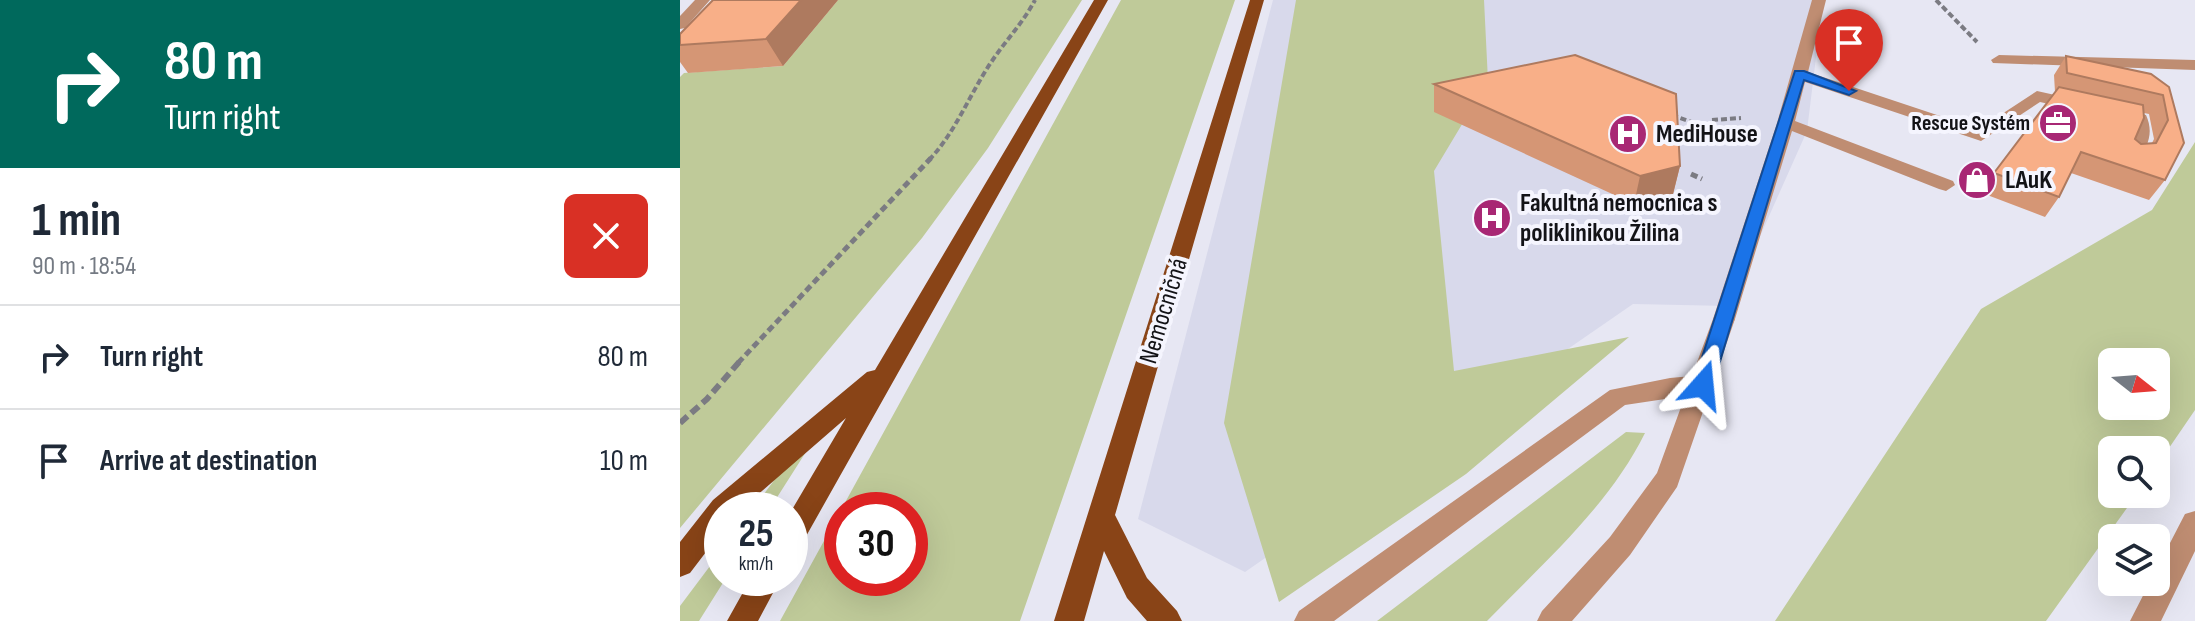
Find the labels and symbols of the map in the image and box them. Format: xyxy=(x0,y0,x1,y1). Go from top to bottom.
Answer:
pin xyxy=(1815,9,1883,91)
office icon: Rescue Systém xyxy=(2037,102,2079,144)
place label: Rescue Systém xyxy=(1911,110,2030,137)
hospital icon: MediHouse xyxy=(1607,113,1649,155)
place label: MediHouse xyxy=(1656,119,1758,150)
shop icon: LAuK xyxy=(1956,159,1998,201)
place label: LAuK xyxy=(2005,165,2052,196)
place label: Fakultná nemocnica s poliklinikou Žilina xyxy=(1520,188,1717,249)
hospital icon: Fakultná nemocnica s poliklinikou Žilina xyxy=(1471,197,1513,239)
street label: Nemocničná xyxy=(1133,254,1195,368)
position arrow xyxy=(1661,343,1745,427)
north arrow xyxy=(2098,348,2170,420)
speed limit sign: 30 xyxy=(824,492,928,596)

